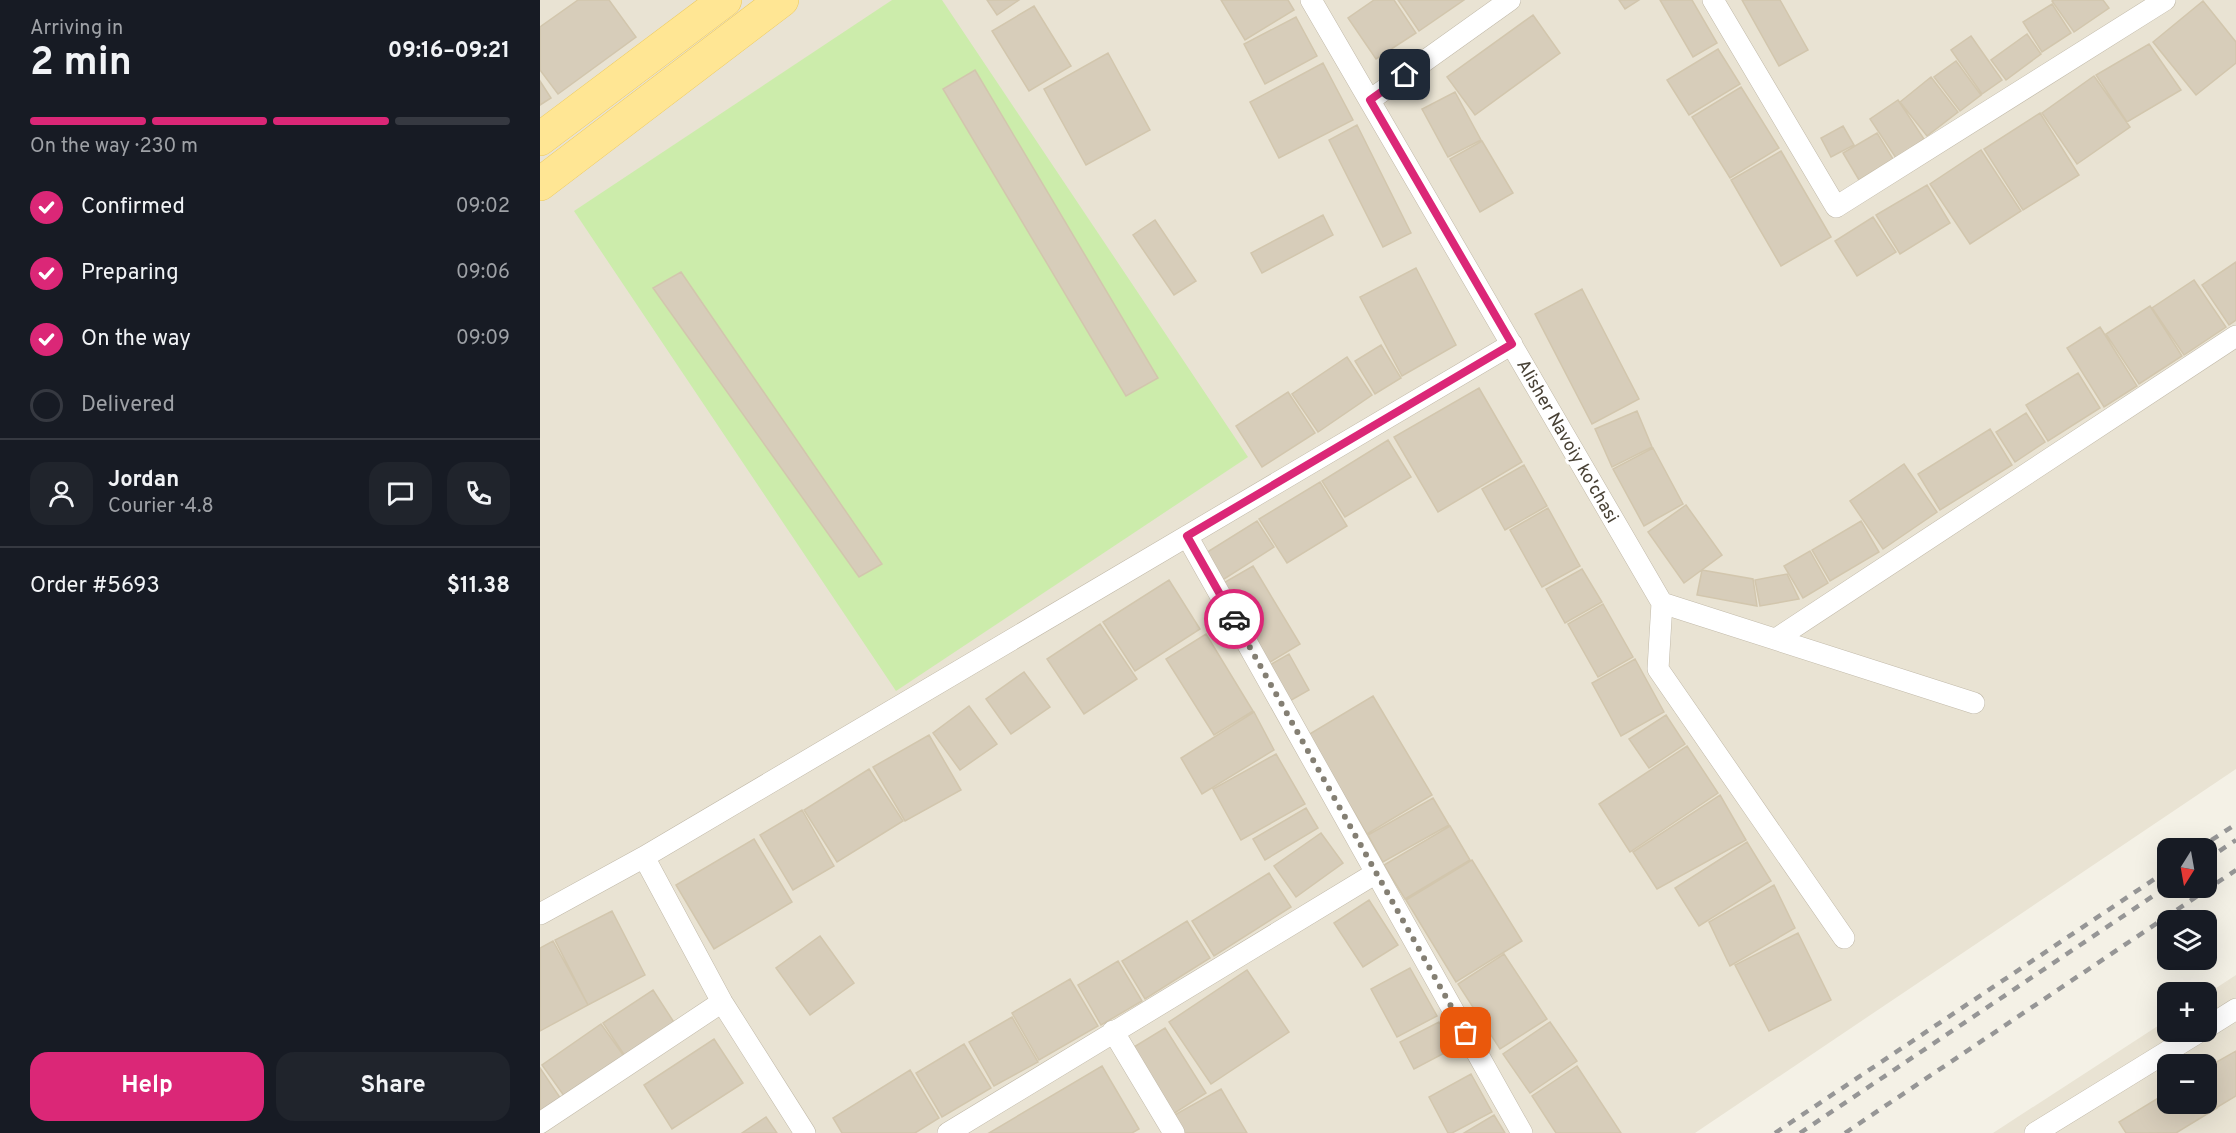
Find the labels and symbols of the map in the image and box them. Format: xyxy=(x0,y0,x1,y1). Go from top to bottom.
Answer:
pin xyxy=(1379,49,1430,100)
street label: Alisher Navoiy ko'chasi xyxy=(1510,356,1623,528)
courier xyxy=(1204,589,1264,649)
north arrow xyxy=(2157,838,2217,898)
pin xyxy=(1440,1007,1491,1058)

